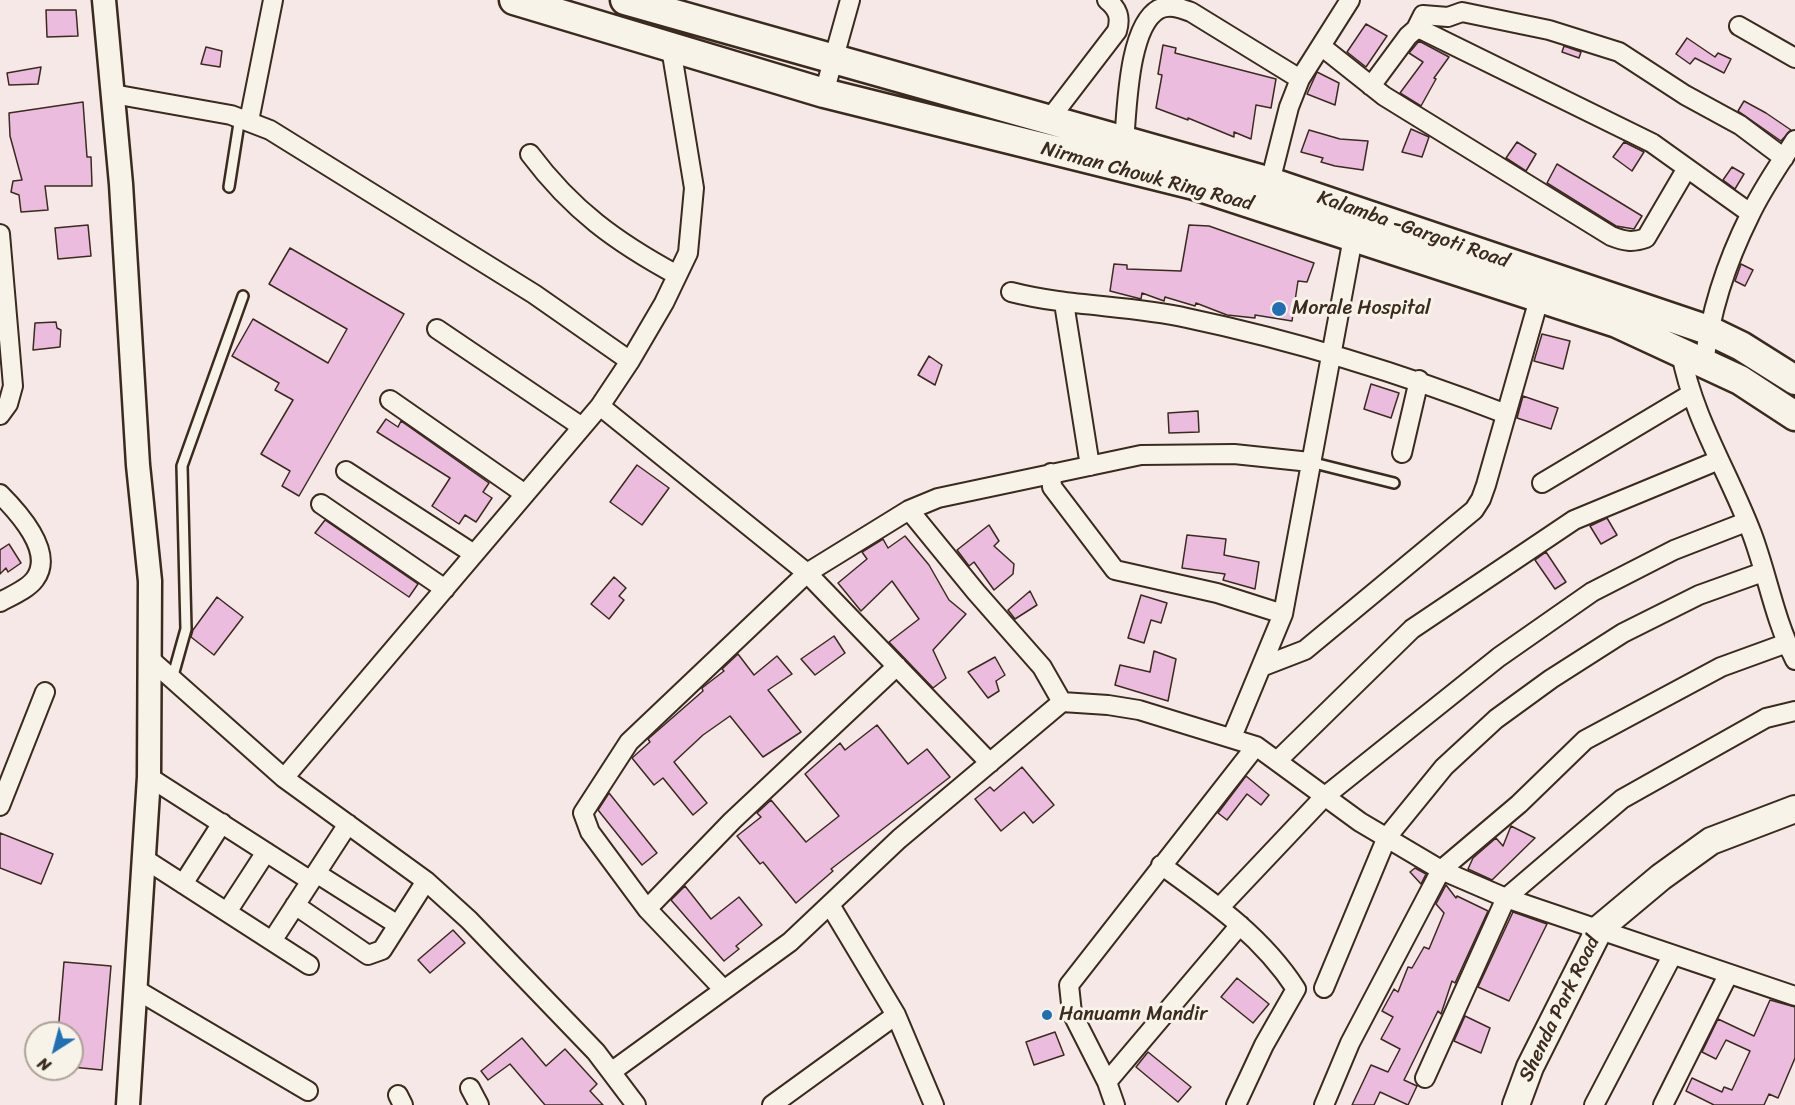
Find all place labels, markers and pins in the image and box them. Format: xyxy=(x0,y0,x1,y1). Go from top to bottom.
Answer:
place label: Morale Hospital xyxy=(1292,297,1431,321)
marker: Morale Hospital xyxy=(1270,300,1288,318)
place label: Hanuamn Mandir xyxy=(1059,1003,1208,1027)
marker: Hanuamn Mandir xyxy=(1040,1008,1054,1022)

